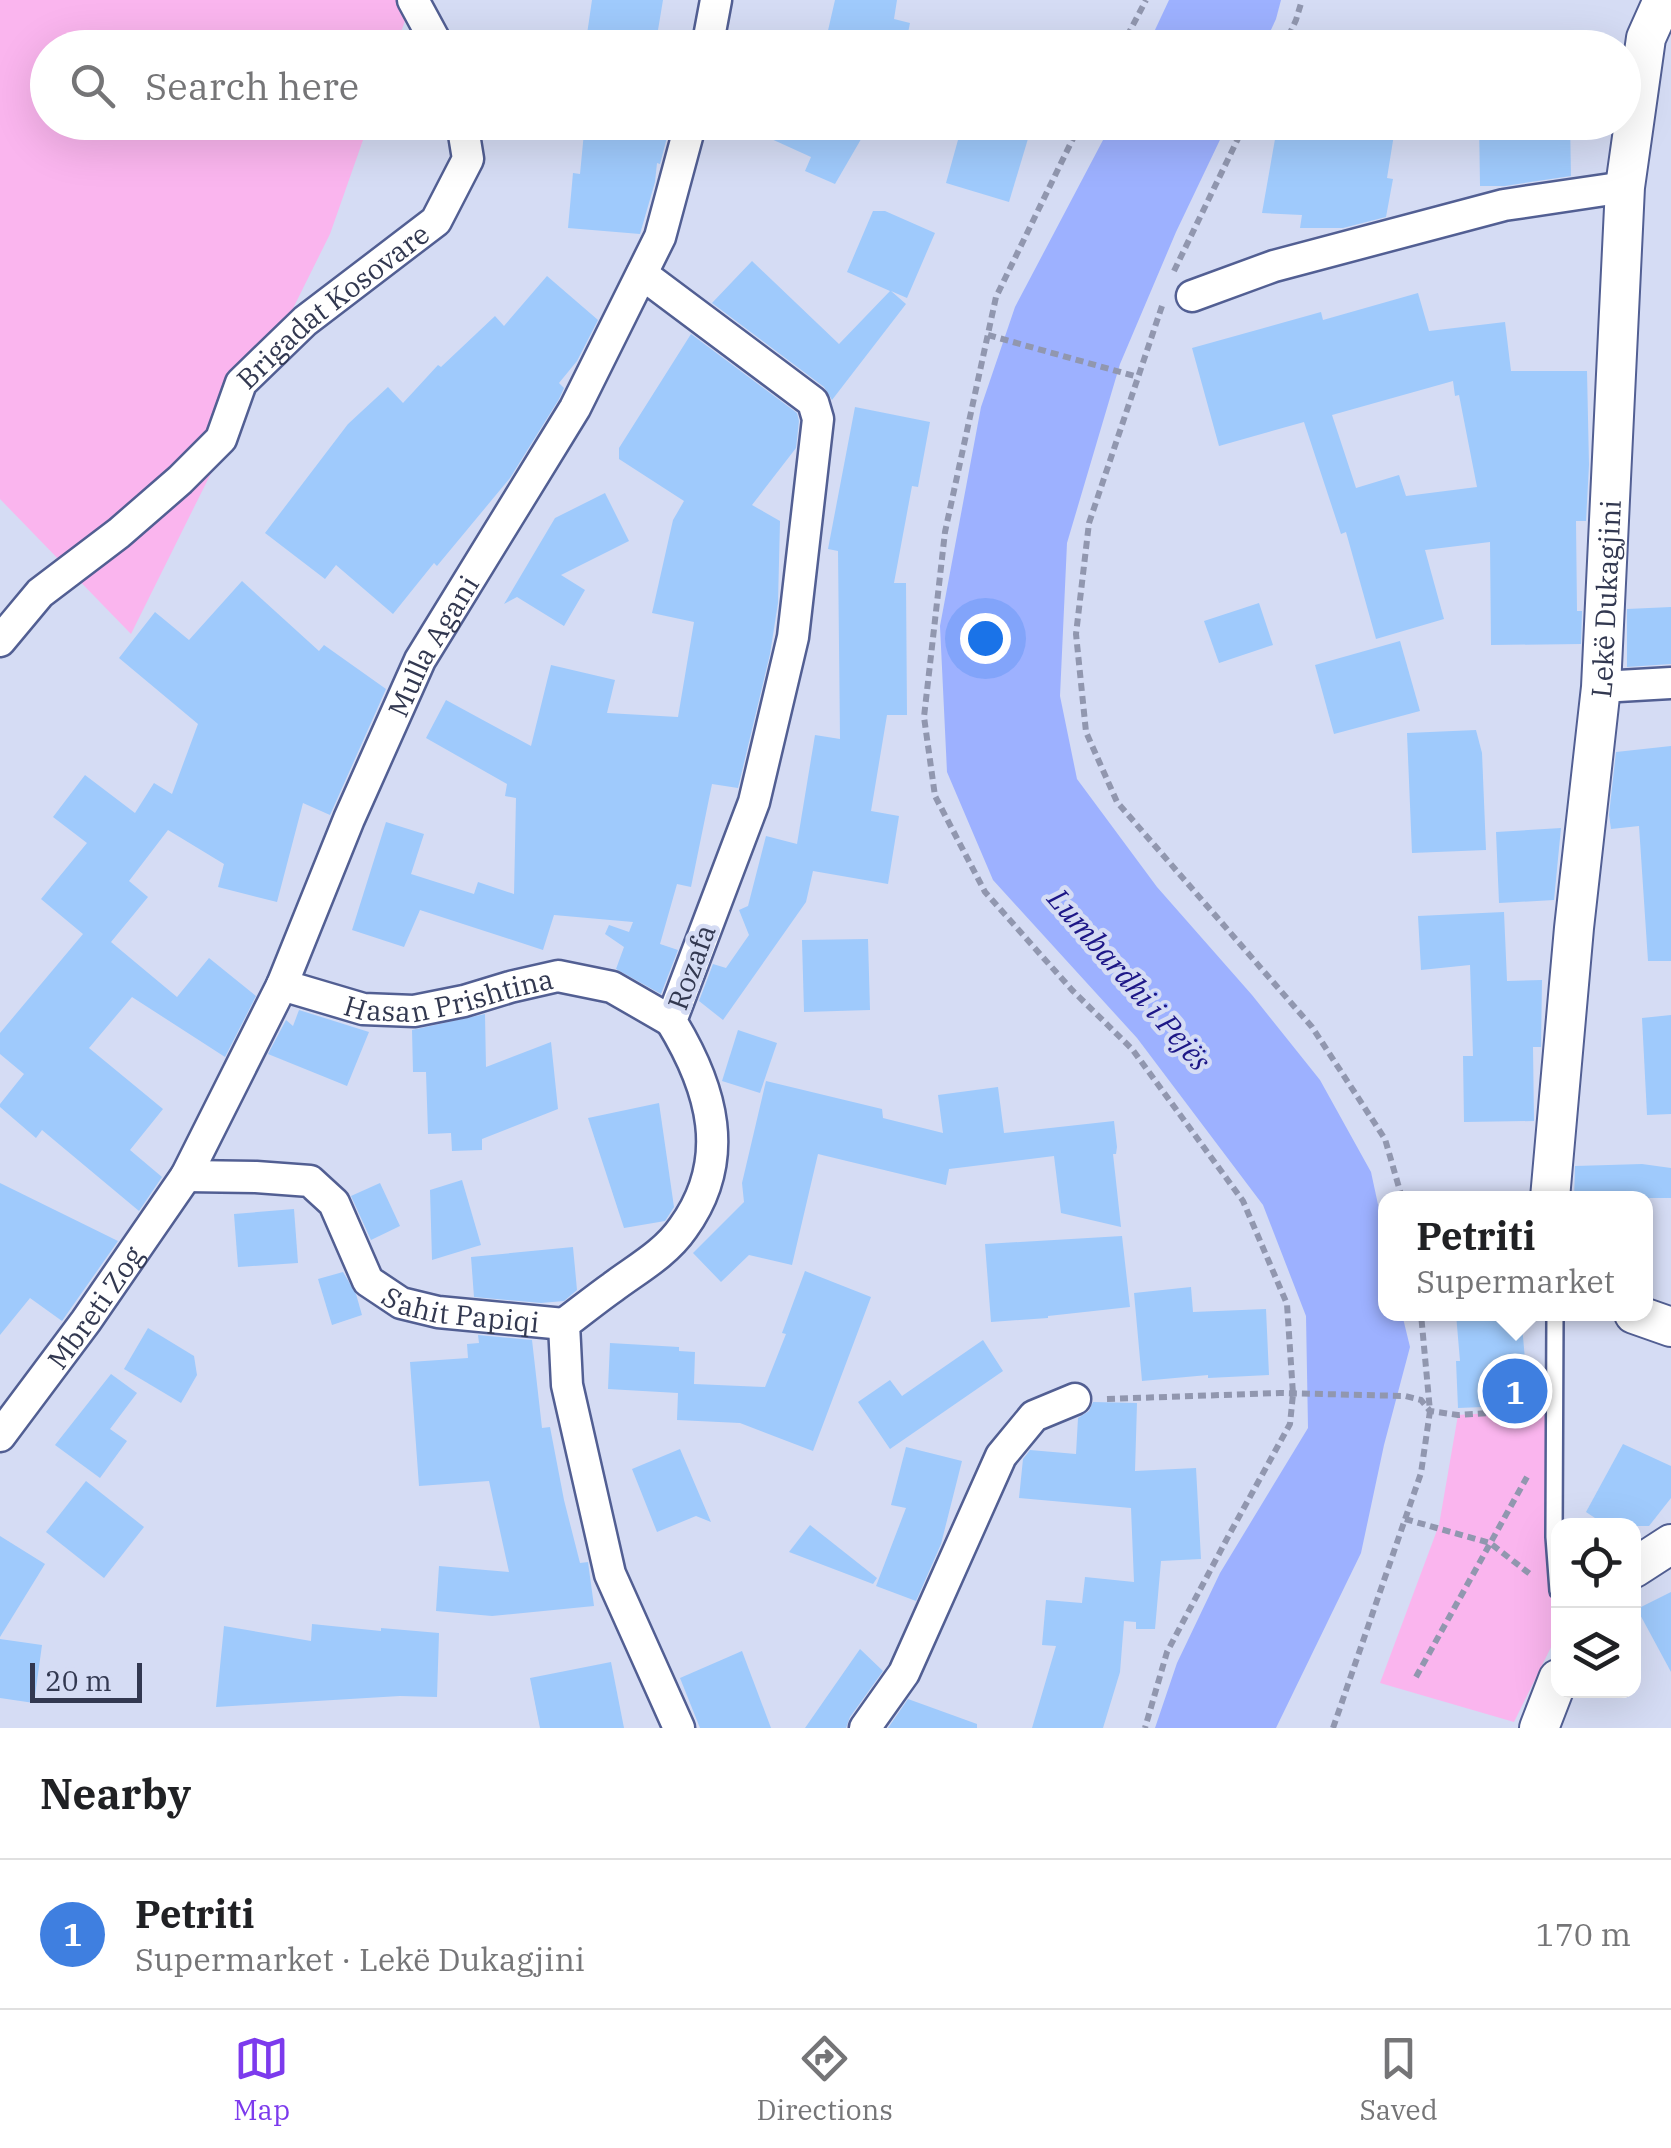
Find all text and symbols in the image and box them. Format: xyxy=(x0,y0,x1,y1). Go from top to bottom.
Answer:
search box xyxy=(30,30,1641,140)
icon: search xyxy=(65,58,120,113)
text: Search here xyxy=(145,61,359,110)
street label: Brigadat Kosovare xyxy=(228,215,436,396)
street label: Lekë Dukagjini xyxy=(1581,499,1628,700)
street label: Mulla Agani xyxy=(379,568,486,722)
your location xyxy=(960,613,1011,664)
water label: Lumbardhi i Pejës xyxy=(1039,879,1220,1078)
street label: Rozafa xyxy=(659,919,723,1015)
street label: Hasan Prishtina xyxy=(340,959,557,1030)
popup xyxy=(1378,1191,1653,1321)
text: Petriti xyxy=(1416,1211,1536,1260)
street label: Mbreti Zog xyxy=(38,1238,151,1376)
text: Supermarket xyxy=(1416,1260,1615,1302)
street label: Sahit Papiqi xyxy=(375,1277,541,1340)
pin: 1 xyxy=(1482,1354,1548,1428)
map controls xyxy=(1551,1518,1641,1698)
button: locate xyxy=(1551,1518,1641,1608)
button: layers xyxy=(1551,1608,1641,1698)
scale bar xyxy=(30,1658,142,1702)
text: 20 m xyxy=(45,1662,112,1699)
text: Nearby xyxy=(40,1766,191,1821)
text: Petriti xyxy=(135,1889,254,1938)
text: 1 xyxy=(63,1913,82,1955)
text: 170 m xyxy=(1535,1913,1631,1955)
text: Supermarket · Lekë Dukagjini xyxy=(135,1938,585,1980)
tab: Map xyxy=(233,2031,290,2128)
tab: Directions xyxy=(756,2031,893,2128)
tab: Saved xyxy=(1359,2031,1438,2128)

